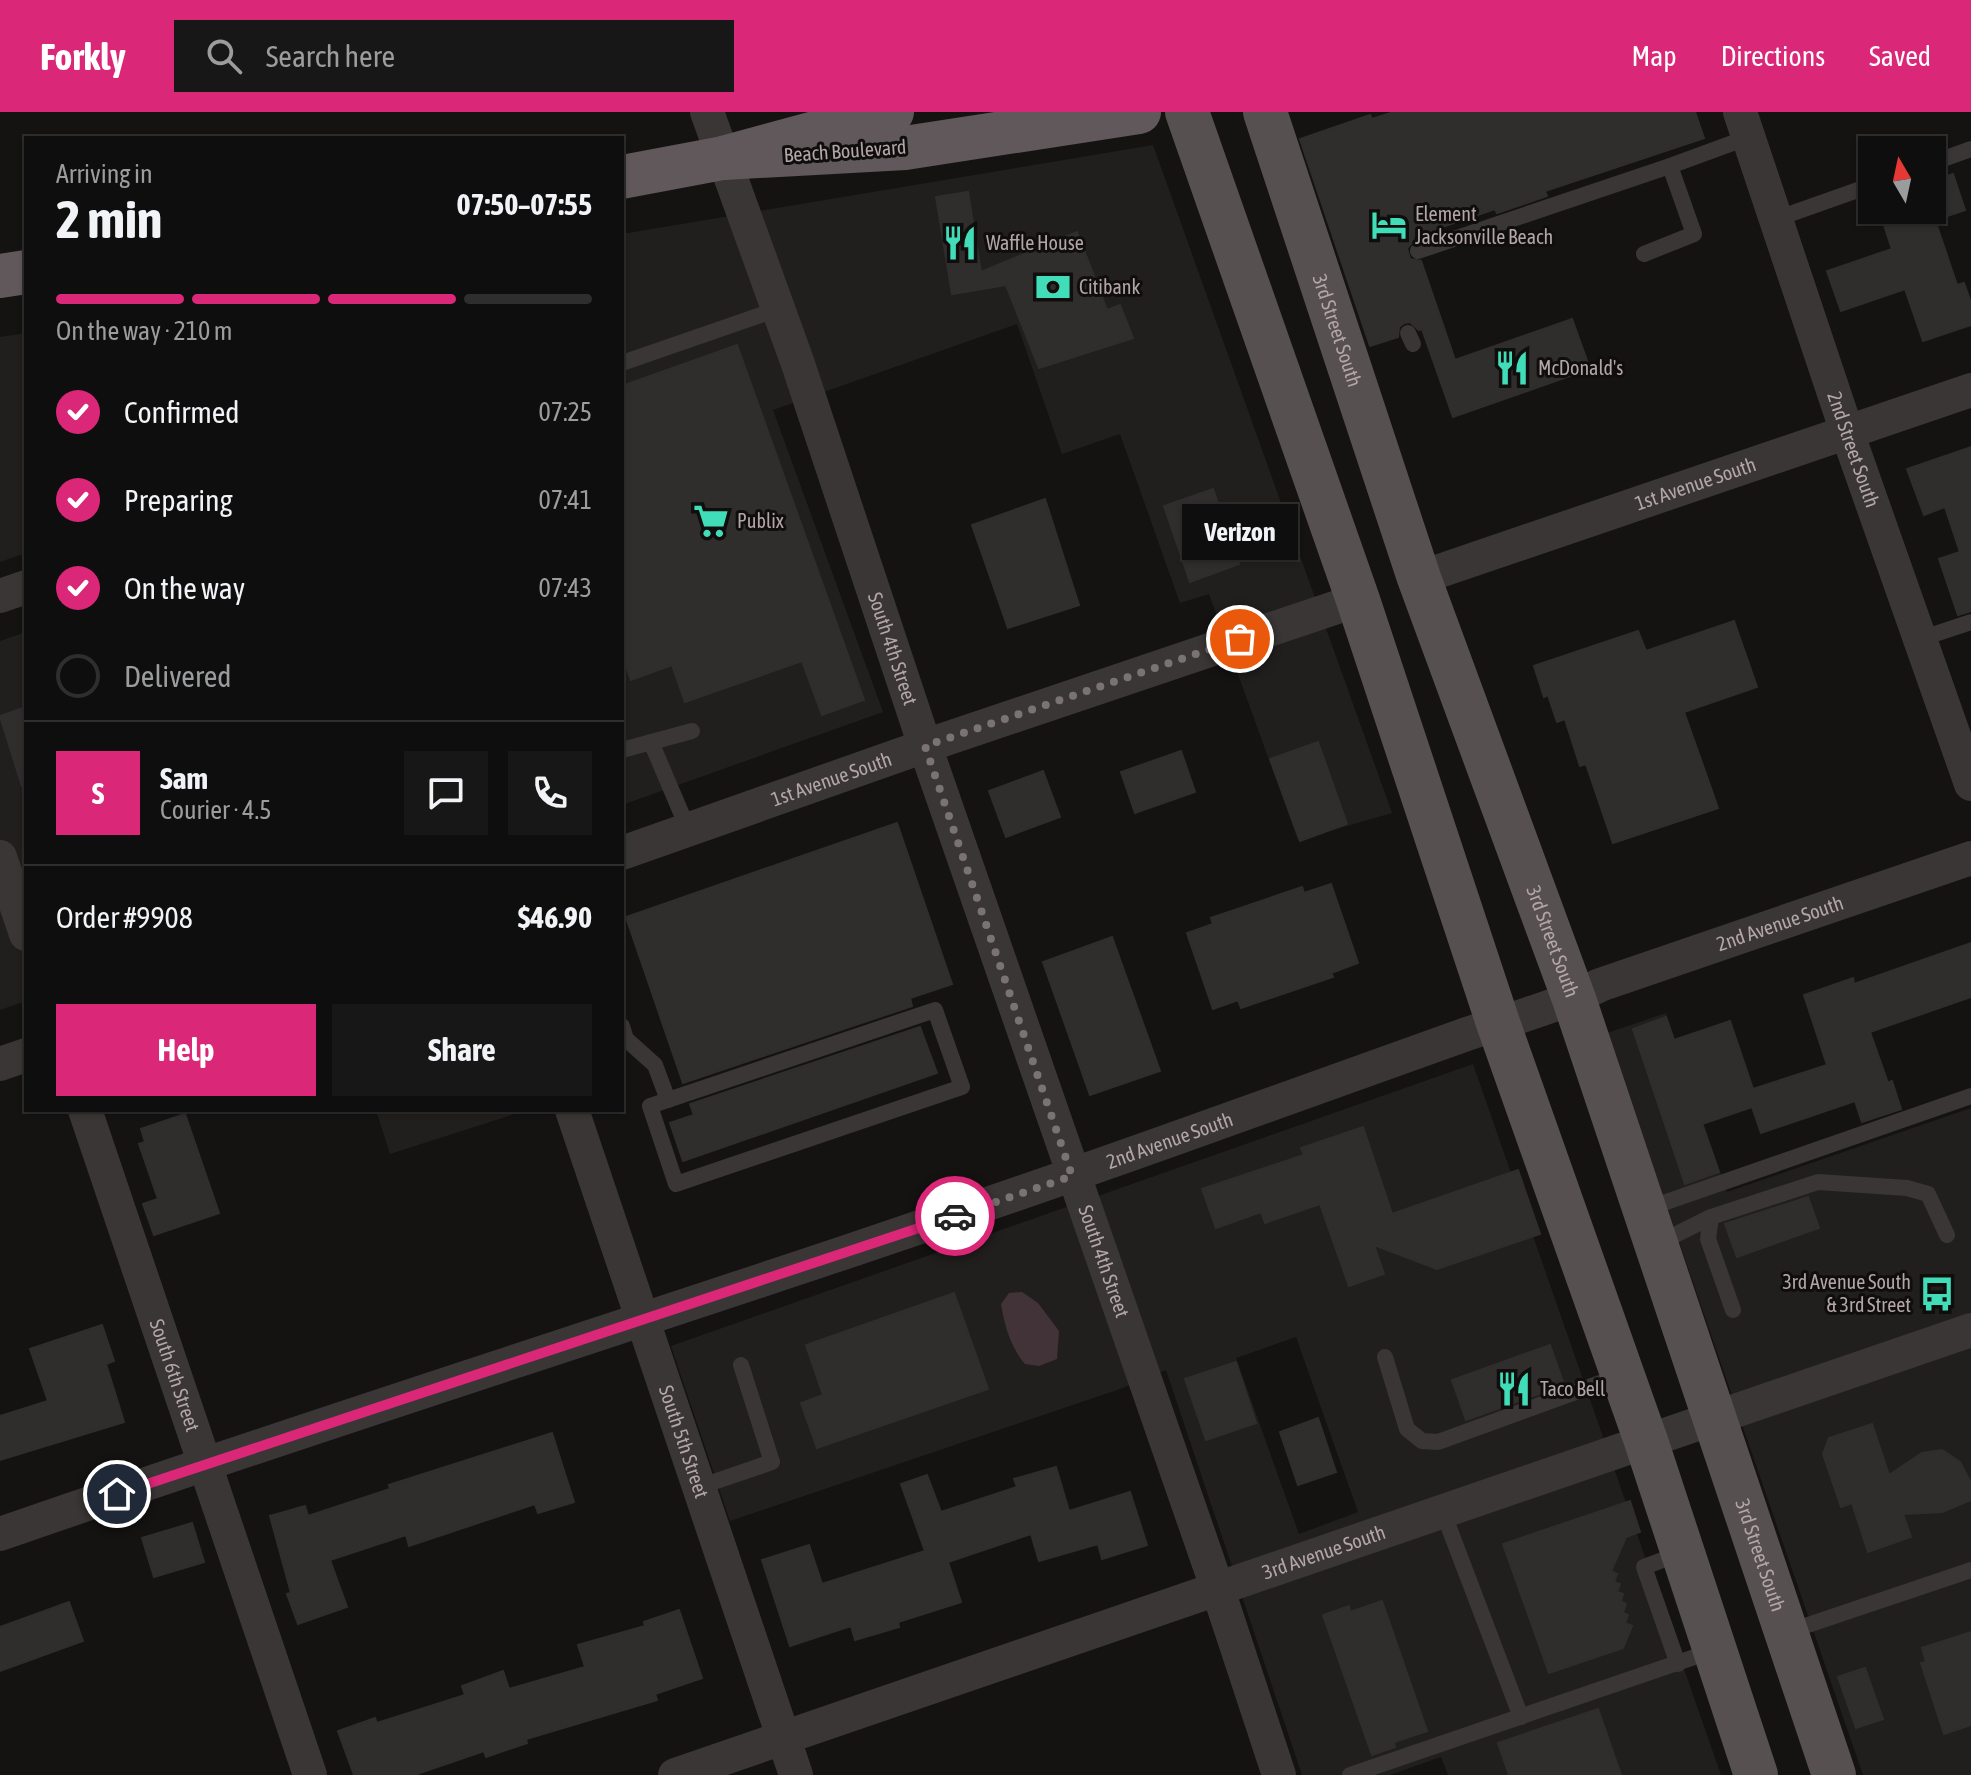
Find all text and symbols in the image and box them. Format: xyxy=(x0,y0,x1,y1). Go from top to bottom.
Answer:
search box xyxy=(174,20,734,92)
icon: search xyxy=(202,34,246,78)
text: Forkly xyxy=(40,35,126,78)
text: Search here xyxy=(266,39,395,73)
text: Map xyxy=(1632,40,1677,72)
text: Directions xyxy=(1721,40,1825,72)
text: Saved xyxy=(1869,40,1931,72)
street label: Beach Boulevard xyxy=(783,135,907,166)
north arrow xyxy=(1858,136,1946,224)
map controls xyxy=(1858,136,1946,224)
text: Arriving in xyxy=(56,159,153,189)
text: 07:50–07:55 xyxy=(457,187,592,221)
text: 2 min xyxy=(56,189,162,249)
place label: Element Jacksonville Beach xyxy=(1415,202,1553,248)
hotel icon: Element Jacksonville Beach xyxy=(1370,206,1408,244)
restaurant icon: Waffle House xyxy=(941,224,979,262)
place label: Waffle House xyxy=(986,231,1084,254)
bank icon: Citibank xyxy=(1034,268,1072,306)
street label: 3rd Street South xyxy=(1308,271,1367,389)
place label: Citibank xyxy=(1079,275,1140,298)
text: On the way · 210 m xyxy=(56,316,233,346)
restaurant icon: McDonald's xyxy=(1493,349,1531,387)
place label: McDonald's xyxy=(1538,356,1623,379)
street label: 2nd Street South xyxy=(1823,388,1885,510)
icon: check xyxy=(56,390,100,434)
text: Confirmed xyxy=(124,395,239,429)
text: 07:25 xyxy=(538,397,592,427)
street label: 1st Avenue South xyxy=(1632,452,1759,515)
icon: check xyxy=(56,478,100,522)
text: Preparing xyxy=(124,483,233,517)
text: 07:41 xyxy=(538,485,592,515)
supermarket icon: Publix xyxy=(692,502,730,540)
callout: Verizon xyxy=(1182,503,1298,559)
place label: Publix xyxy=(737,509,784,532)
text: Verizon xyxy=(1204,517,1276,547)
icon: check xyxy=(56,566,100,610)
text: On the way xyxy=(124,571,245,605)
text: 07:43 xyxy=(538,573,592,603)
street label: South 4th Street xyxy=(864,589,923,708)
pin xyxy=(1206,605,1274,673)
icon: bag xyxy=(1218,617,1262,661)
text: Delivered xyxy=(124,659,232,693)
street label: 1st Avenue South xyxy=(768,747,894,810)
button: chat xyxy=(404,751,488,835)
button: phone xyxy=(508,751,592,835)
text: Sam xyxy=(160,761,208,795)
text: S xyxy=(92,776,104,810)
text: Courier · 4.5 xyxy=(160,795,271,825)
street label: 3rd Street South xyxy=(1522,882,1584,1000)
street label: 2nd Avenue South xyxy=(1713,891,1846,955)
text: Order #9908 xyxy=(56,900,193,934)
text: $46.90 xyxy=(518,900,592,934)
button: Help xyxy=(56,1004,316,1096)
button: Share xyxy=(332,1004,592,1096)
street label: 2nd Avenue South xyxy=(1103,1107,1236,1173)
courier xyxy=(915,1176,995,1256)
icon: car xyxy=(933,1194,977,1238)
street label: South 4th Street xyxy=(1074,1202,1135,1321)
place label: 3rd Avenue South & 3rd Street xyxy=(1782,1270,1911,1316)
bus stop icon: 3rd Avenue South & 3rd Street xyxy=(1918,1275,1956,1313)
street label: South 6th Street xyxy=(146,1316,205,1435)
restaurant icon: Taco Bell xyxy=(1495,1370,1533,1408)
place label: Taco Bell xyxy=(1540,1377,1606,1400)
street label: South 5th Street xyxy=(655,1382,714,1501)
pin xyxy=(83,1460,151,1528)
icon: home xyxy=(95,1472,139,1516)
street label: 3rd Street South xyxy=(1731,1496,1790,1614)
street label: 3rd Avenue South xyxy=(1259,1520,1388,1584)

